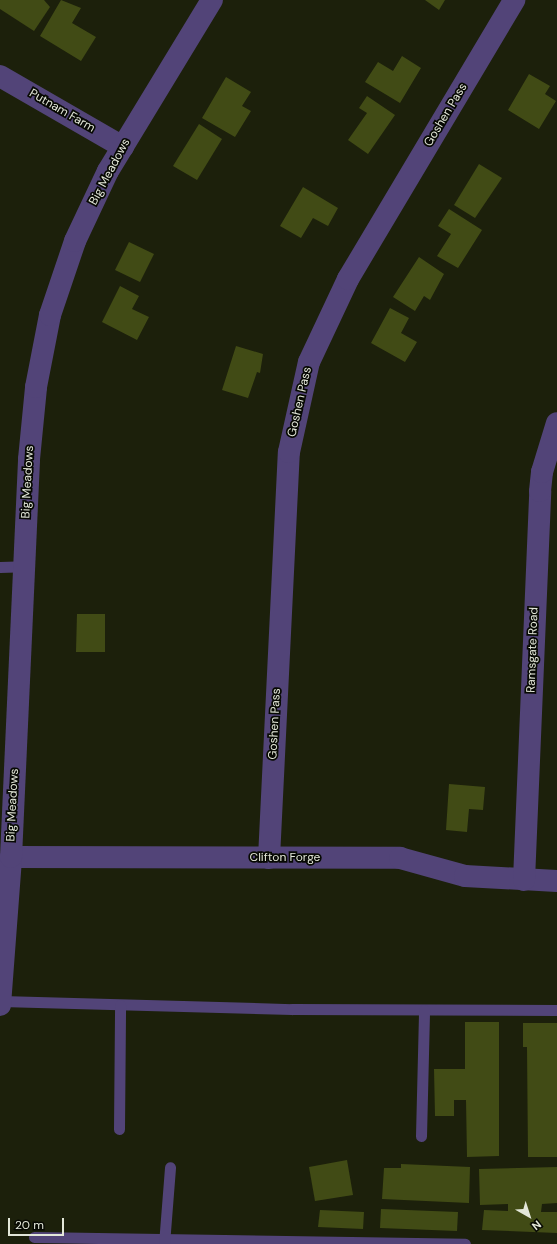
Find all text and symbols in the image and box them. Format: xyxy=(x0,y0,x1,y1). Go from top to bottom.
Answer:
street label: Goshen Pass xyxy=(421,81,471,149)
street label: Putnam Farm xyxy=(27,86,97,136)
street label: Big Meadows xyxy=(86,136,134,208)
street label: Goshen Pass xyxy=(285,366,315,438)
street label: Big Meadows xyxy=(19,445,37,519)
street label: Ramsgate Road xyxy=(524,607,542,693)
street label: Goshen Pass xyxy=(266,688,284,760)
street label: Big Meadows xyxy=(4,768,22,842)
street label: Clifton Forge xyxy=(250,851,320,865)
north arrow xyxy=(509,1196,549,1236)
scale bar xyxy=(10,1210,66,1236)
text: 20 m xyxy=(15,1217,44,1233)
text: N xyxy=(529,1217,544,1233)

